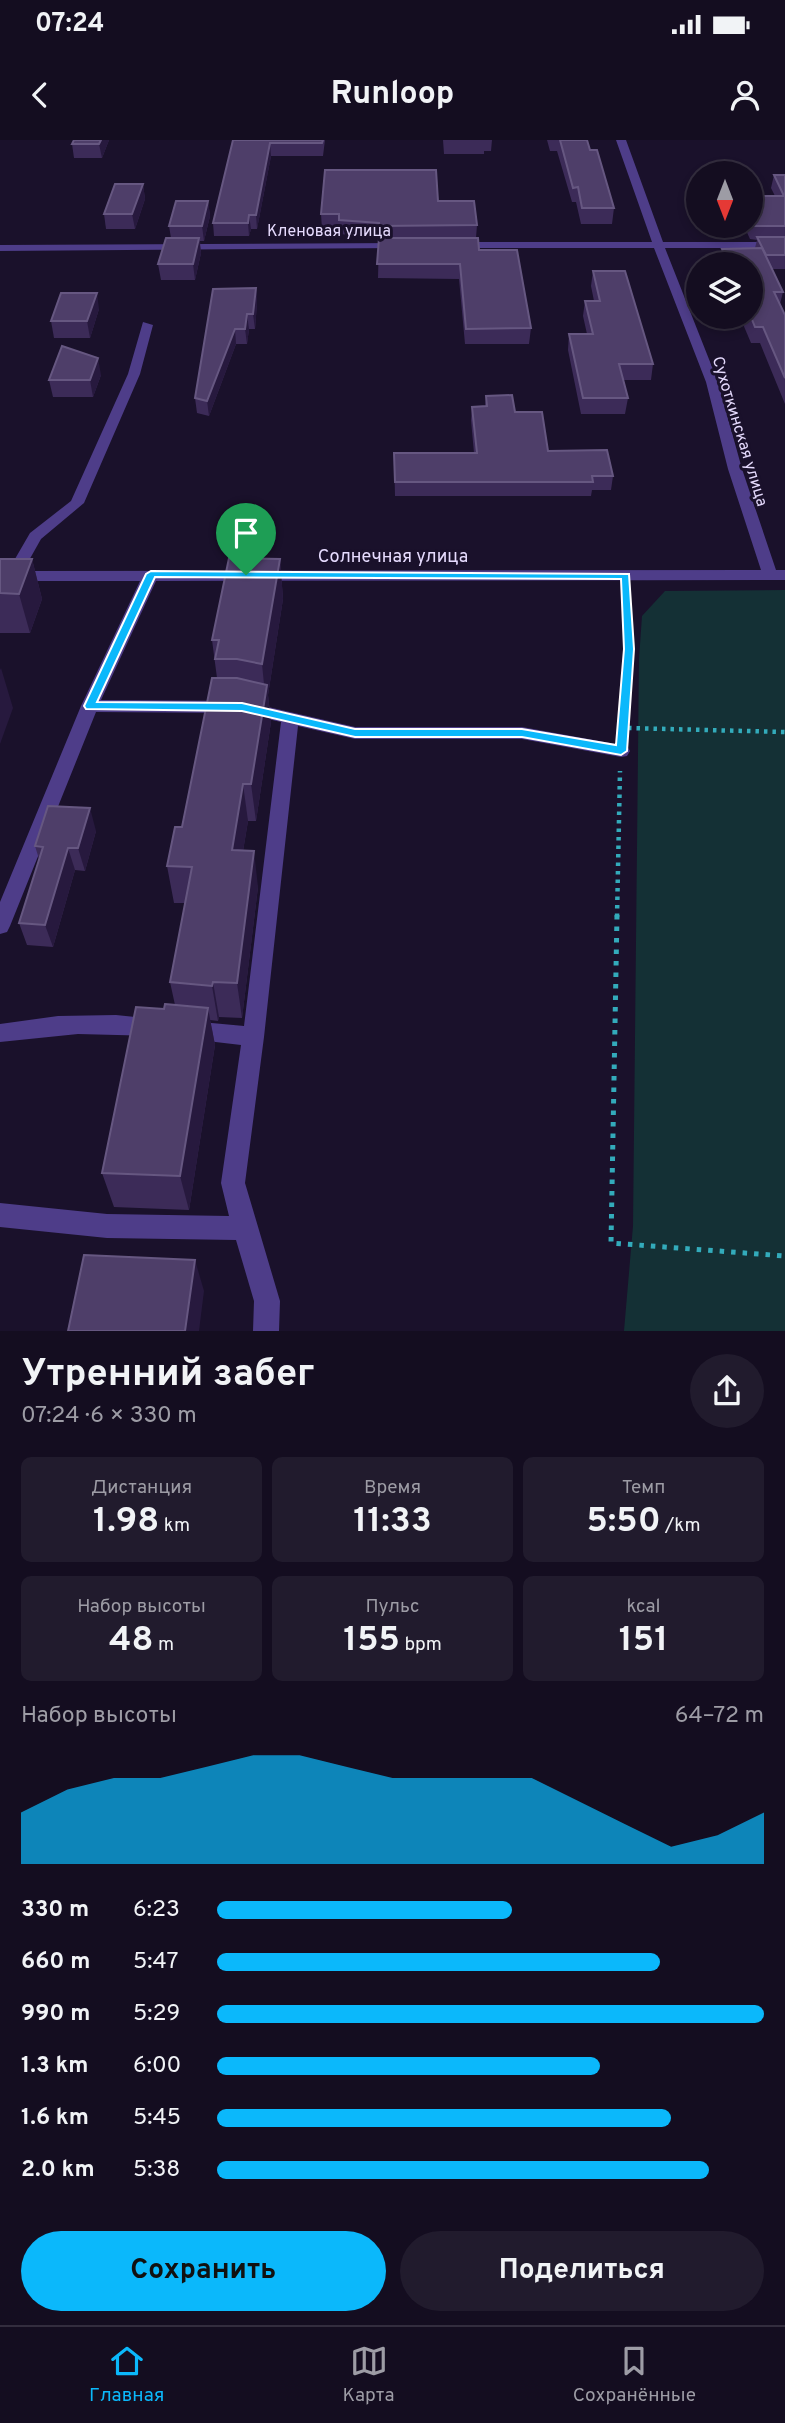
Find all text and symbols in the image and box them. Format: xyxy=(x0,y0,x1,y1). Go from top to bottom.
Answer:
text: 07:24 xyxy=(35,8,105,41)
text: Runloop xyxy=(331,75,454,115)
icon: back xyxy=(21,76,59,114)
icon: person xyxy=(726,76,764,114)
north arrow xyxy=(686,161,763,238)
map controls xyxy=(686,161,763,329)
street label: Кленовая улица xyxy=(267,222,391,242)
button: layers xyxy=(686,252,763,329)
street label: Сухоткинская улица xyxy=(707,354,771,509)
pin xyxy=(216,503,276,575)
icon: arrive xyxy=(227,514,265,552)
street label: Солнечная улица xyxy=(318,546,468,569)
text: Утренний забег xyxy=(21,1351,315,1400)
button: share xyxy=(690,1354,764,1428)
text: 07:24 · 6 × 330 m xyxy=(21,1402,197,1431)
text: Дистанция xyxy=(91,1476,192,1500)
text: Время xyxy=(364,1476,421,1500)
text: Темп xyxy=(622,1476,665,1500)
text: 1.98 xyxy=(93,1500,159,1544)
text: 11:33 xyxy=(353,1500,432,1544)
text: 5:50 xyxy=(586,1500,661,1544)
text: km xyxy=(159,1514,190,1538)
text: /km xyxy=(661,1514,701,1538)
text: Набор высоты xyxy=(77,1595,206,1619)
text: Пульс xyxy=(365,1595,420,1619)
text: kcal xyxy=(627,1595,660,1619)
text: 48 xyxy=(109,1619,153,1663)
text: 155 xyxy=(343,1619,400,1663)
text: 151 xyxy=(619,1619,668,1663)
text: m xyxy=(153,1633,174,1657)
text: bpm xyxy=(400,1633,442,1657)
text: Набор высоты xyxy=(21,1702,177,1731)
text: 64–72 m xyxy=(675,1702,764,1731)
text: 330 m xyxy=(21,1896,89,1925)
text: 6:23 xyxy=(133,1896,180,1925)
text: 660 m xyxy=(21,1948,90,1977)
text: 5:47 xyxy=(133,1948,179,1977)
text: 990 m xyxy=(21,2000,90,2029)
text: 5:29 xyxy=(133,2000,180,2029)
text: 1.3 km xyxy=(21,2052,88,2081)
text: 6:00 xyxy=(133,2052,181,2081)
text: 1.6 km xyxy=(21,2104,89,2133)
text: 5:45 xyxy=(133,2104,181,2133)
text: 2.0 km xyxy=(21,2156,95,2185)
text: 5:38 xyxy=(133,2156,180,2185)
button: Сохранить xyxy=(21,2231,386,2311)
button: Поделиться xyxy=(400,2231,764,2311)
tab: Главная xyxy=(89,2342,164,2408)
tab: Карта xyxy=(343,2342,395,2408)
tab: Сохранённые xyxy=(573,2342,696,2408)

